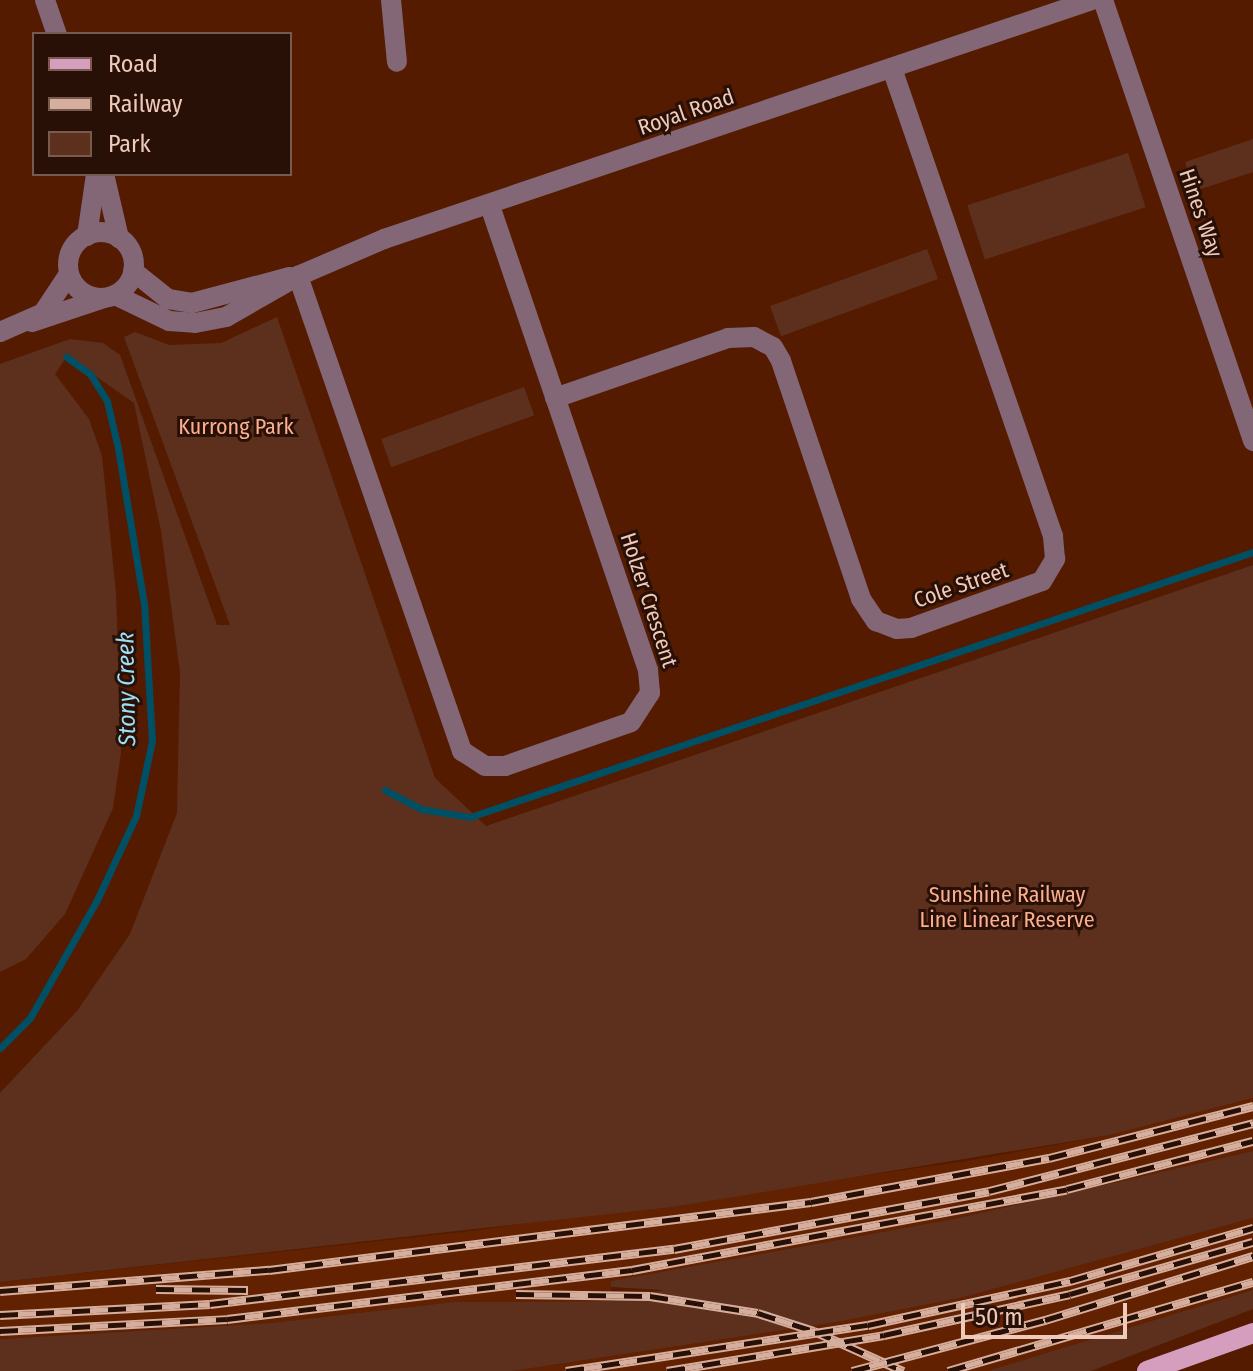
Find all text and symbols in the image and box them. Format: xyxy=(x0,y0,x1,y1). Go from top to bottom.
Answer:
legend xyxy=(32,32,292,176)
text: Road xyxy=(108,50,158,78)
street label: Royal Road xyxy=(635,83,737,141)
text: Railway xyxy=(108,90,183,118)
text: Park xyxy=(108,130,151,158)
street label: Hines Way xyxy=(1174,165,1228,261)
park label: Kurrong Park xyxy=(178,414,294,440)
street label: Holzer Crescent xyxy=(615,529,683,671)
street label: Cole Street xyxy=(910,557,1012,613)
water label: Stony Creek xyxy=(112,632,142,746)
park label: Sunshine Railway Line Linear Reserve xyxy=(919,881,1095,932)
scale bar xyxy=(965,1287,1131,1337)
text: 50 m xyxy=(975,1303,1023,1331)

